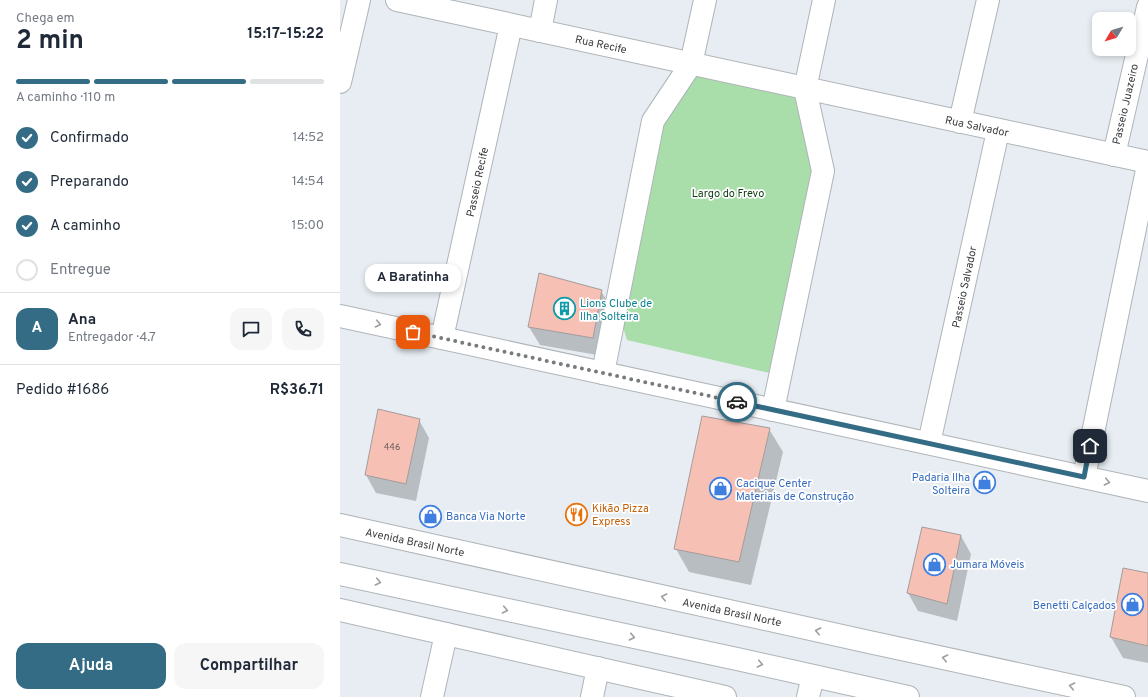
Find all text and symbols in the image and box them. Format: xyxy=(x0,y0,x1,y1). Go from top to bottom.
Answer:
text: Chega em xyxy=(16,11,75,27)
north arrow xyxy=(1092,12,1136,56)
map controls xyxy=(1092,12,1136,56)
text: 2 min xyxy=(16,25,84,58)
text: 15:17–15:22 xyxy=(247,25,324,44)
street label: Rua Recife xyxy=(574,33,628,57)
street label: Passeio Juazeiro xyxy=(1110,62,1142,146)
text: A caminho · 110 m xyxy=(16,90,115,106)
street label: Rua Salvador xyxy=(944,113,1011,141)
icon: check xyxy=(16,127,38,149)
text: Confirmado xyxy=(50,129,129,148)
text: 14:52 xyxy=(292,130,324,146)
street label: Passeio Recife xyxy=(464,146,492,218)
icon: check xyxy=(16,171,38,193)
text: Preparando xyxy=(50,173,129,192)
text: 14:54 xyxy=(292,174,324,190)
park label: Largo do Frevo xyxy=(692,187,764,201)
icon: check xyxy=(16,215,38,237)
text: A caminho xyxy=(50,217,121,236)
text: 15:00 xyxy=(292,218,324,234)
street label: Passeio Salvador xyxy=(949,244,981,329)
text: Entregue xyxy=(50,261,111,280)
callout: A Baratinha xyxy=(365,264,461,292)
text: A Baratinha xyxy=(377,270,449,286)
building icon: Lions Clube de Ilha Solteira xyxy=(552,296,578,322)
place label: Lions Clube de Ilha Solteira xyxy=(580,297,652,324)
button: chat xyxy=(230,308,272,350)
button: phone xyxy=(282,308,324,350)
text: Ana xyxy=(68,311,96,330)
pin xyxy=(396,315,430,349)
text: A xyxy=(32,319,42,338)
one-way arrow xyxy=(375,320,381,328)
icon: bag xyxy=(402,321,424,343)
text: Entregador · 4.7 xyxy=(68,330,156,346)
text: Pedido #1686 xyxy=(16,381,109,400)
text: R$36.71 xyxy=(270,381,324,400)
courier xyxy=(717,382,757,422)
icon: car xyxy=(726,391,748,413)
pin xyxy=(1073,429,1107,463)
icon: home xyxy=(1079,435,1101,457)
house number: 446 xyxy=(384,442,400,453)
shop icon: Padaria Ilha Solteira xyxy=(972,470,998,496)
place label: Padaria Ilha Solteira xyxy=(912,471,970,498)
shop icon: Cacique Center Materiais de Construção xyxy=(708,476,734,502)
place label: Cacique Center Materiais de Construção xyxy=(736,477,854,504)
one-way arrow xyxy=(1104,477,1110,485)
restaurant icon: Kikão Pizza Express xyxy=(564,501,590,527)
place label: Kikão Pizza Express xyxy=(592,502,649,529)
shop icon: Banca Via Norte xyxy=(417,503,443,529)
place label: Banca Via Norte xyxy=(446,510,526,524)
street label: Avenida Brasil Norte xyxy=(364,526,466,560)
shop icon: Jumara Móveis xyxy=(921,551,947,577)
place label: Jumara Móveis xyxy=(950,558,1024,572)
one-way arrow xyxy=(375,578,381,586)
shop icon: Benetti Calçados xyxy=(1119,592,1145,618)
one-way arrow xyxy=(660,593,667,601)
street label: Avenida Brasil Norte xyxy=(681,596,783,630)
place label: Benetti Calçados xyxy=(1033,599,1116,613)
one-way arrow xyxy=(502,605,508,613)
one-way arrow xyxy=(815,627,821,635)
one-way arrow xyxy=(629,632,636,640)
button: Ajuda xyxy=(16,643,166,689)
button: Compartilhar xyxy=(174,643,324,689)
one-way arrow xyxy=(942,655,948,663)
one-way arrow xyxy=(756,660,763,668)
one-way arrow xyxy=(1069,682,1075,690)

